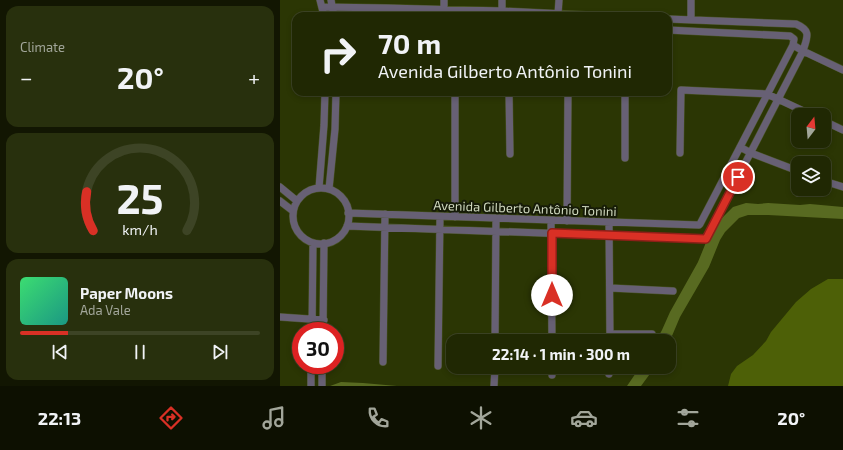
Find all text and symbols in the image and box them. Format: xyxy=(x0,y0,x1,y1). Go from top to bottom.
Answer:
text: 70 m xyxy=(378,26,441,60)
icon: right xyxy=(312,28,364,80)
text: Climate xyxy=(20,39,65,55)
text: 20° xyxy=(117,59,164,95)
text: Avenida Gilberto Antônio Tonini xyxy=(378,60,632,82)
text: − xyxy=(20,64,33,90)
text: + xyxy=(248,64,260,90)
north arrow xyxy=(791,108,831,148)
map controls xyxy=(791,108,831,196)
button: layers xyxy=(791,156,831,196)
pin xyxy=(721,160,755,194)
icon: arrive xyxy=(727,166,749,188)
text: 25 xyxy=(116,172,164,222)
street label: Avenida Gilberto Antônio Tonini xyxy=(433,197,617,219)
text: km/h xyxy=(122,221,158,238)
position arrow xyxy=(531,274,573,316)
text: Paper Moons xyxy=(80,284,173,302)
text: Ada Vale xyxy=(80,302,131,318)
speed limit sign: 30 xyxy=(292,322,344,374)
icon: previous xyxy=(49,341,71,363)
icon: pause xyxy=(129,341,151,363)
icon: next xyxy=(209,341,231,363)
text: 22:14 · 1 min · 300 m xyxy=(492,345,630,363)
icon: directions xyxy=(157,404,185,432)
icon: music xyxy=(260,404,288,432)
icon: phone xyxy=(364,404,392,432)
icon: climate xyxy=(467,404,495,432)
icon: car xyxy=(570,404,598,432)
icon: filters xyxy=(674,404,702,432)
text: 22:13 xyxy=(38,407,81,429)
text: 20° xyxy=(777,407,805,429)

